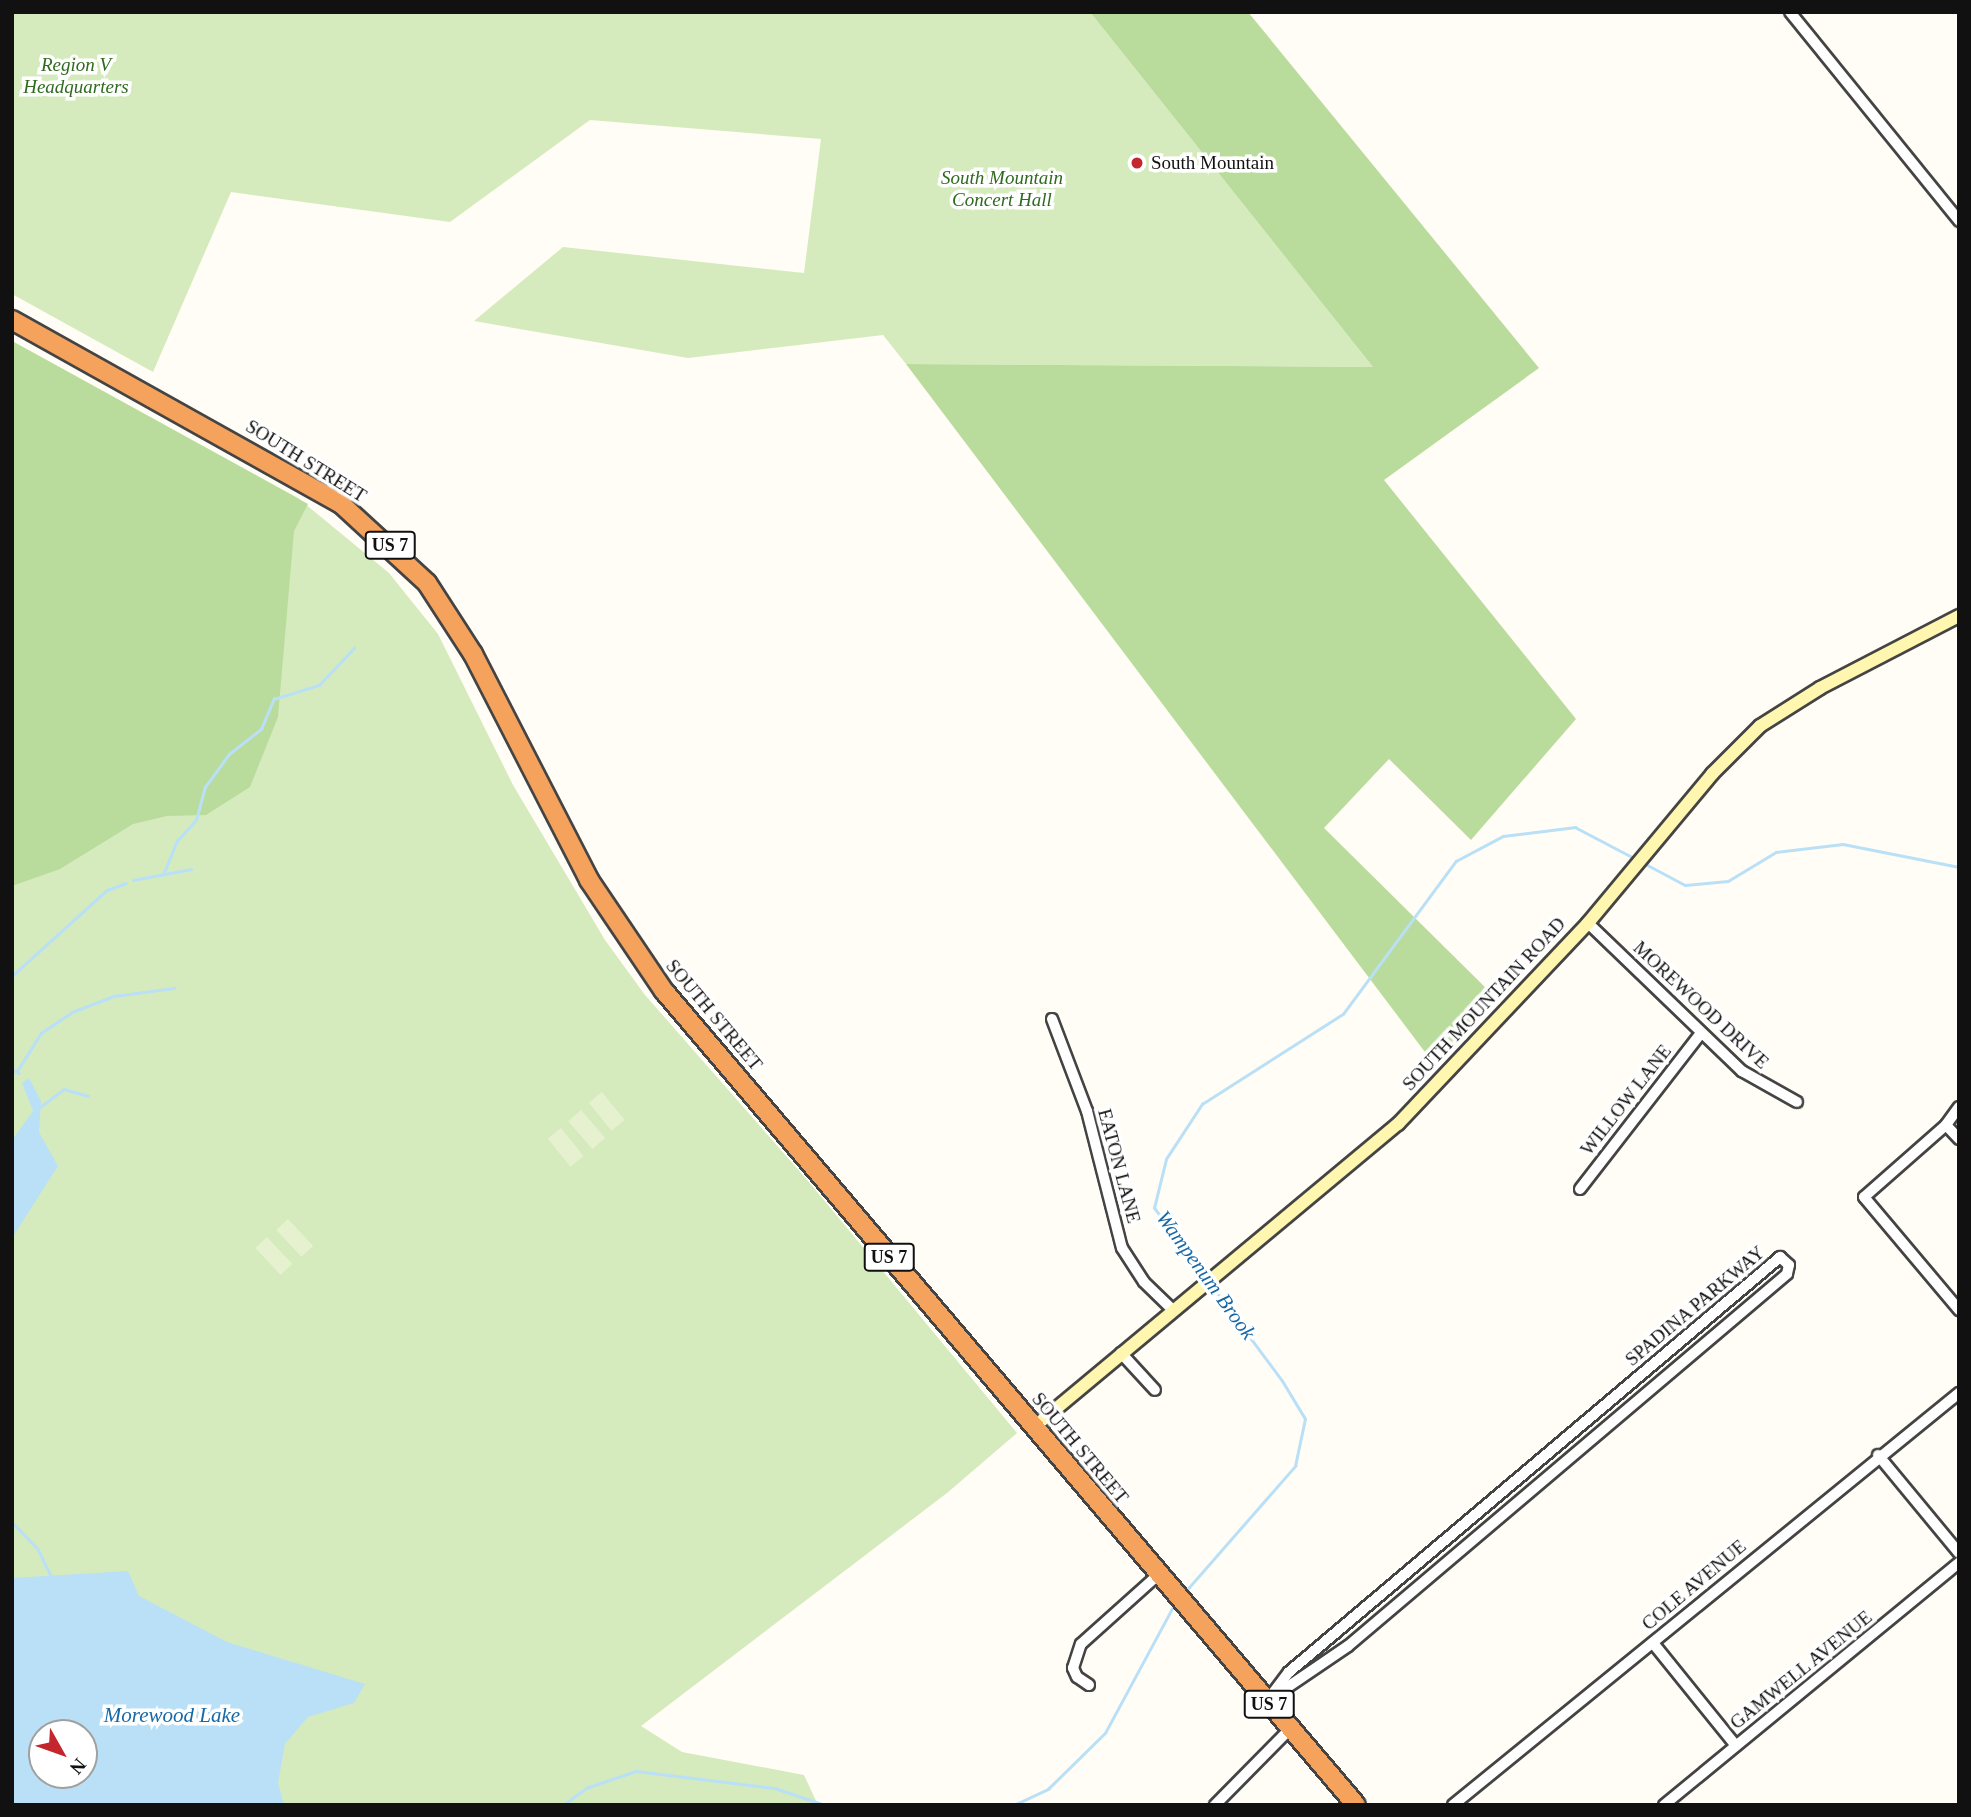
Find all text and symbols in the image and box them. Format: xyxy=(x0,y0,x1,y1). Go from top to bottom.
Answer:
park label: Region V Headquarters xyxy=(23,54,129,98)
place label: South Mountain xyxy=(1151,152,1274,174)
marker: South Mountain xyxy=(1129,155,1145,171)
park label: South Mountain Concert Hall xyxy=(941,167,1063,211)
street label: SOUTH STREET xyxy=(242,415,370,507)
road number: US 7 xyxy=(364,530,416,560)
street label: SOUTH MOUNTAIN ROAD xyxy=(1398,913,1570,1095)
street label: MOREWOOD DRIVE xyxy=(1629,936,1773,1074)
street label: SOUTH STREET xyxy=(661,955,767,1075)
street label: WILLOW LANE xyxy=(1576,1040,1676,1160)
street label: EATON LANE xyxy=(1093,1106,1145,1226)
water label: Wampenum Brook xyxy=(1151,1206,1261,1344)
street label: SPADINA PARKWAY xyxy=(1620,1241,1770,1371)
road number: US 7 xyxy=(863,1242,915,1272)
street label: SOUTH STREET xyxy=(1027,1388,1133,1508)
street label: COLE AVENUE xyxy=(1637,1534,1751,1636)
street label: GAMWELL AVENUE xyxy=(1725,1605,1877,1735)
road number: US 7 xyxy=(1243,1689,1295,1718)
water label: Morewood Lake xyxy=(104,1702,240,1728)
north arrow xyxy=(28,1719,98,1789)
text: N xyxy=(65,1755,90,1779)

